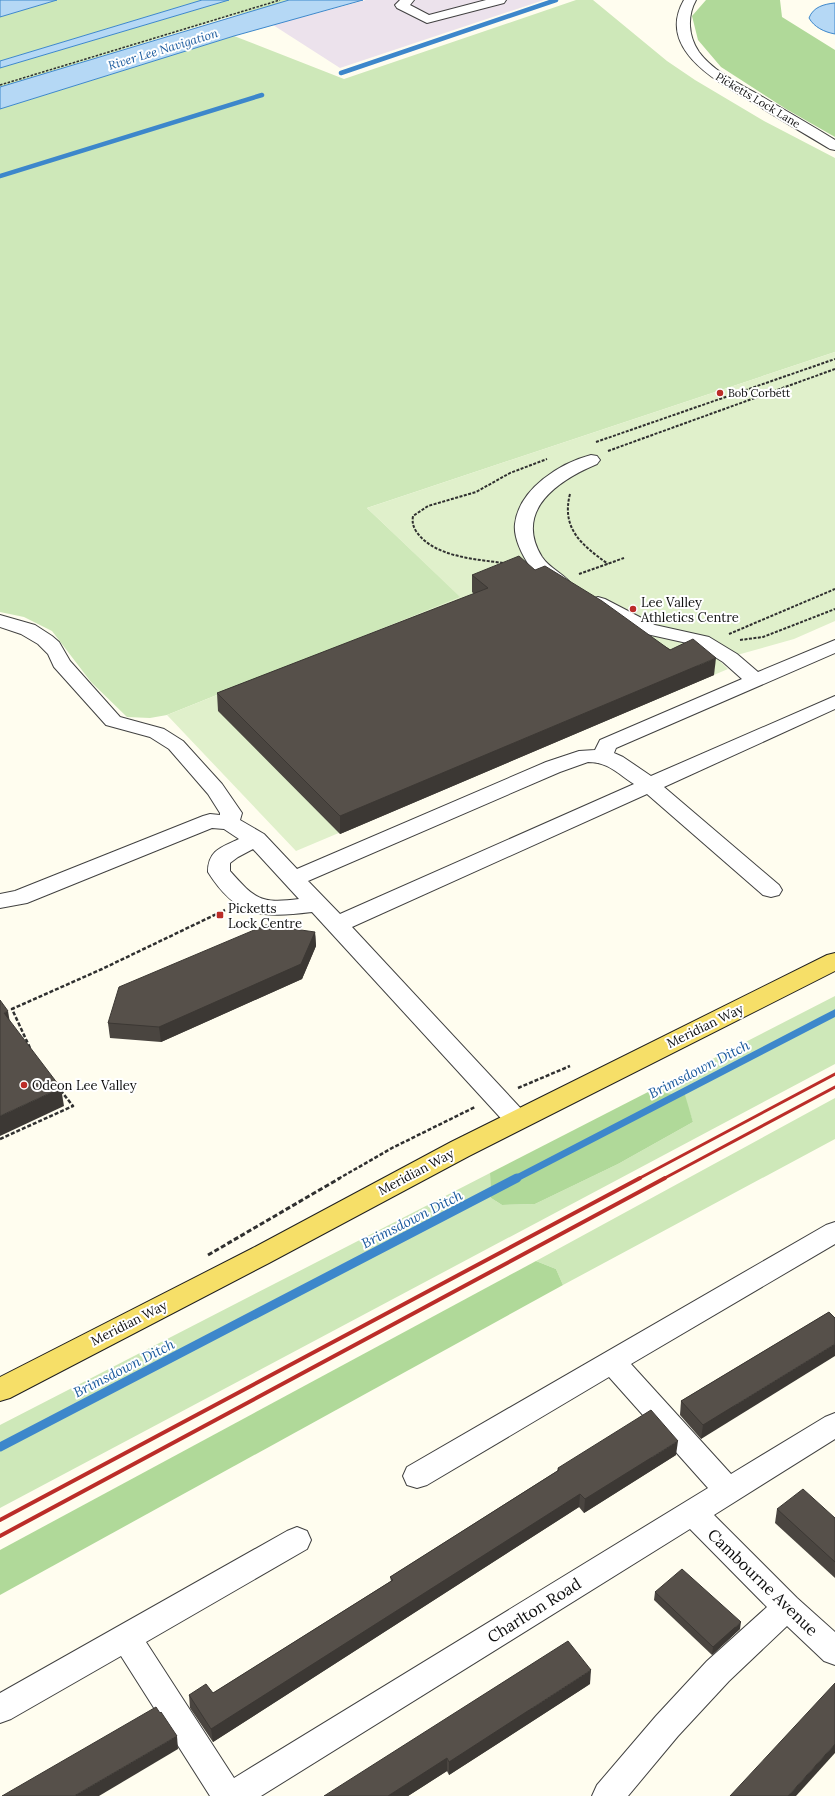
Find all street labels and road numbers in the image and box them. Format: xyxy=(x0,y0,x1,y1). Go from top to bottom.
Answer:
street label: Picketts Lock Lane xyxy=(713,69,803,131)
street label: Meridian Way xyxy=(664,1000,746,1052)
street label: Meridian Way xyxy=(375,1145,457,1199)
street label: Meridian Way xyxy=(88,1296,170,1350)
street label: Cambourne Avenue xyxy=(704,1524,823,1640)
street label: Charlton Road xyxy=(483,1573,585,1647)

